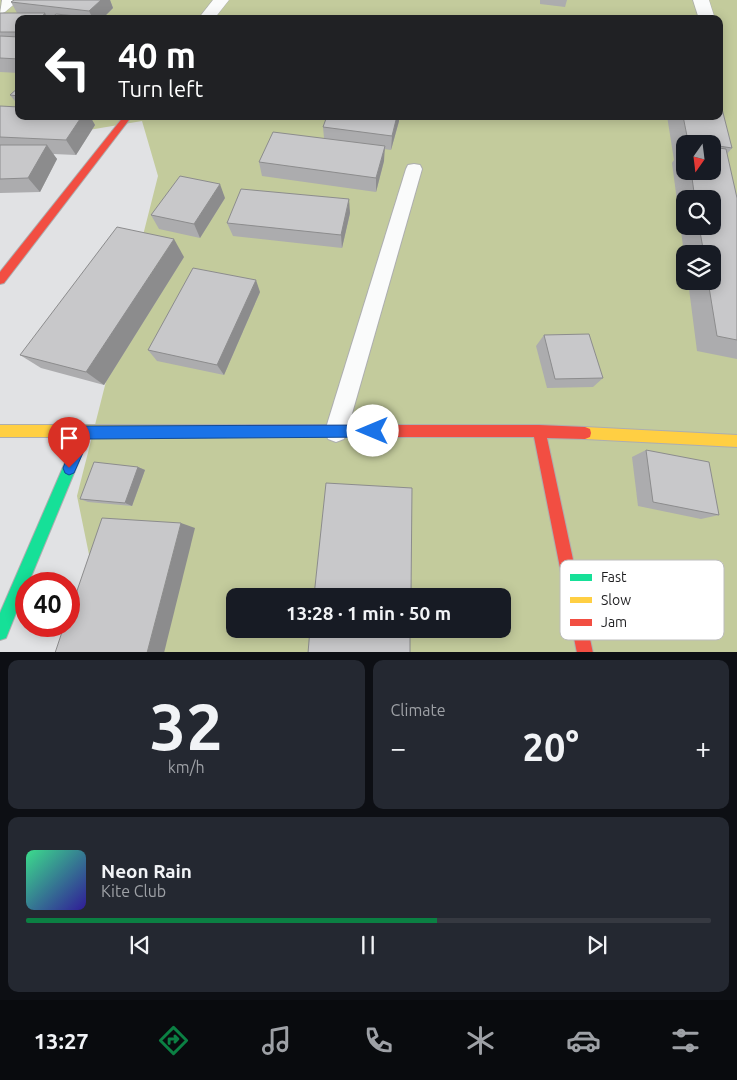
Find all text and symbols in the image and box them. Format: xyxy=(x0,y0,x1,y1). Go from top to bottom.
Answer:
icon: left xyxy=(35,35,100,100)
text: 40 m xyxy=(118,35,196,75)
text: Turn left xyxy=(118,76,203,101)
north arrow xyxy=(676,135,721,180)
map controls xyxy=(676,135,721,290)
button: search xyxy=(676,190,721,235)
button: layers xyxy=(676,245,721,290)
position arrow xyxy=(346,404,398,456)
pin xyxy=(48,417,90,468)
icon: arrive xyxy=(55,424,83,452)
legend xyxy=(560,560,724,640)
text: Fast xyxy=(601,569,627,585)
speed limit sign: 40 xyxy=(15,572,80,637)
text: Slow xyxy=(601,592,631,608)
text: 13:28 · 1 min · 50 m xyxy=(286,602,451,624)
text: Jam xyxy=(601,614,627,630)
text: 32 xyxy=(150,689,223,762)
text: Climate xyxy=(391,701,446,719)
text: 20° xyxy=(523,726,579,768)
text: − xyxy=(391,732,406,763)
text: + xyxy=(695,732,711,763)
text: km/h xyxy=(168,758,205,776)
text: Neon Rain xyxy=(101,860,192,882)
text: Kite Club xyxy=(101,882,166,900)
icon: previous xyxy=(126,931,154,959)
icon: pause xyxy=(354,931,382,959)
icon: next xyxy=(583,931,611,959)
icon: directions xyxy=(156,1023,191,1058)
icon: music xyxy=(259,1023,294,1058)
icon: phone xyxy=(361,1023,396,1058)
icon: climate xyxy=(463,1023,498,1058)
icon: car xyxy=(566,1023,601,1058)
icon: filters xyxy=(668,1023,703,1058)
text: 13:27 xyxy=(34,1028,89,1053)

